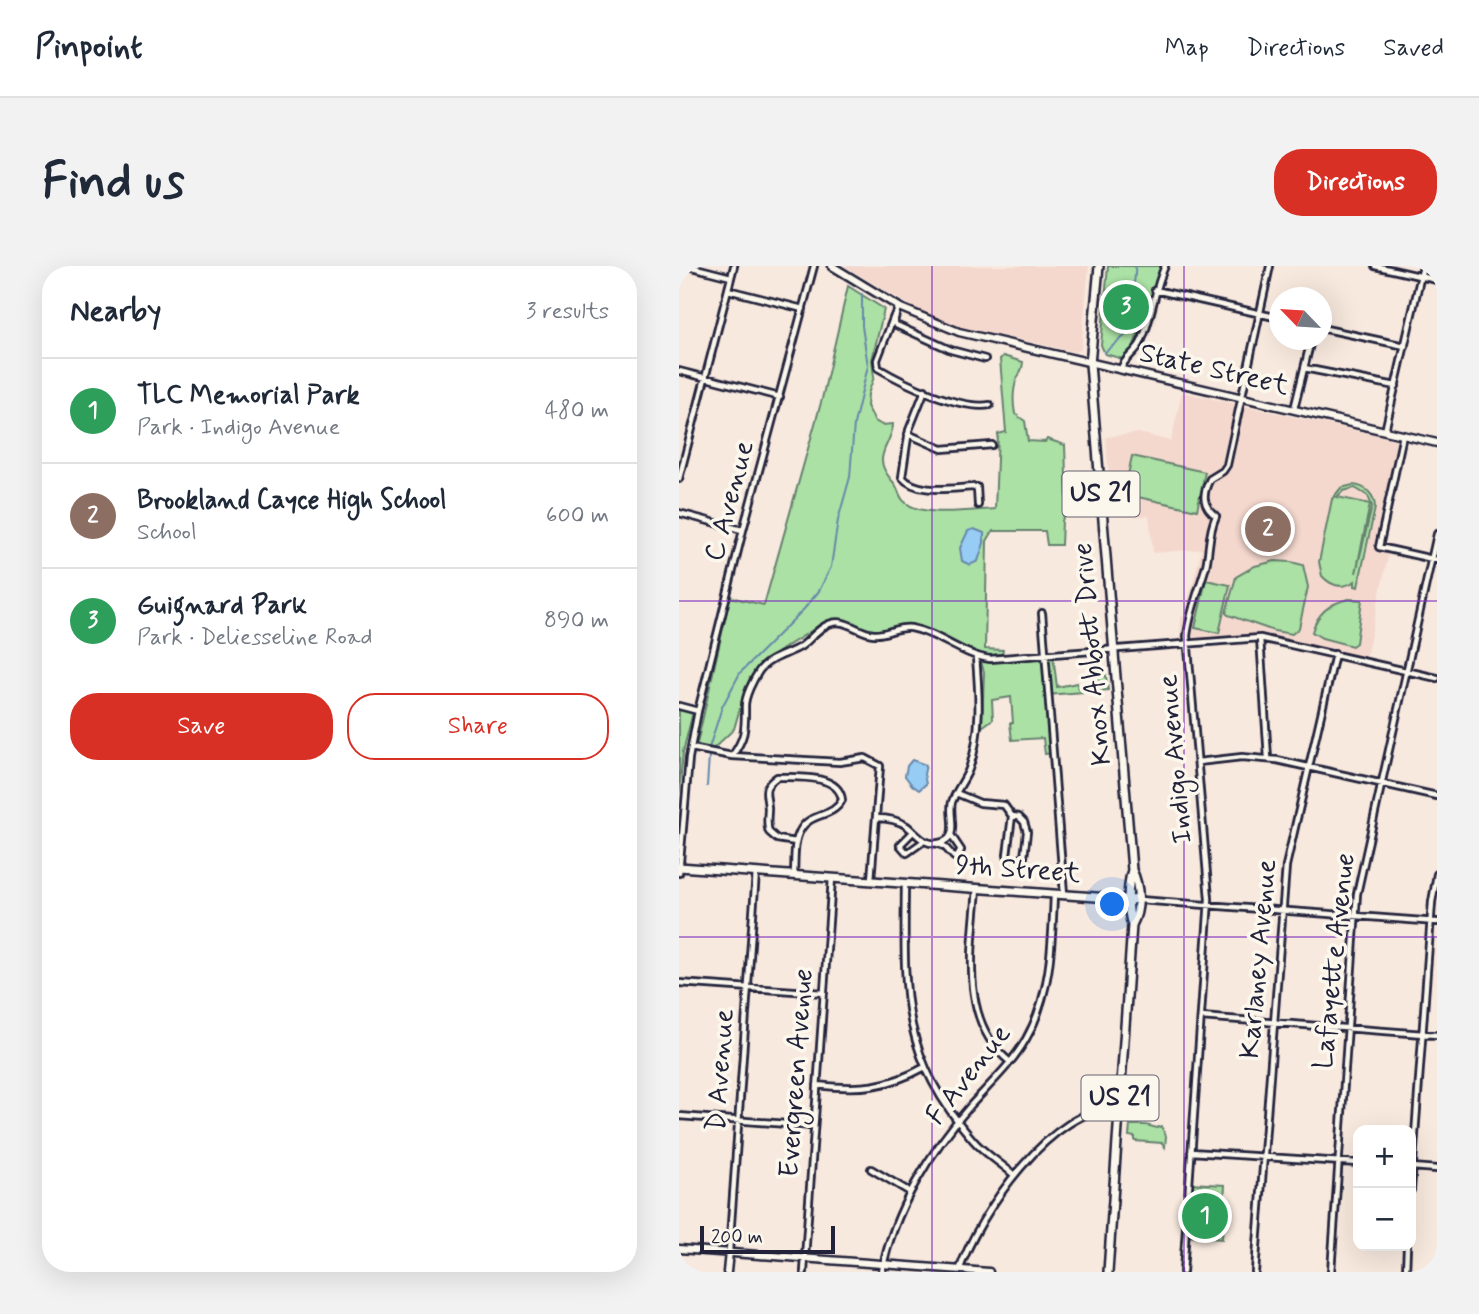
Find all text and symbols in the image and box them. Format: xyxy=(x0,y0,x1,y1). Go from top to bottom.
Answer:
text: Pinpoint xyxy=(35,26,143,70)
text: Map xyxy=(1165,33,1209,64)
text: Directions xyxy=(1247,33,1345,64)
text: Saved xyxy=(1383,33,1444,64)
button: Directions xyxy=(1274,149,1437,216)
text: Find us xyxy=(42,150,185,215)
pin: 3 xyxy=(1103,281,1149,333)
north arrow xyxy=(1269,287,1332,350)
text: Nearby xyxy=(70,292,161,331)
text: 3 results xyxy=(526,297,609,327)
street label: State Street xyxy=(1136,335,1293,405)
text: TLC Memorial Park xyxy=(137,379,360,413)
text: 1 xyxy=(88,396,98,426)
text: 480 m xyxy=(545,396,609,426)
text: Park · Indigo Avenue xyxy=(137,413,340,443)
street label: C Avenue xyxy=(696,437,764,565)
road number: US 21 xyxy=(1063,471,1139,516)
text: Brookland Cayce High School xyxy=(137,484,446,518)
text: 2 xyxy=(87,501,99,531)
text: 600 m xyxy=(546,501,609,531)
pin: 2 xyxy=(1245,503,1291,555)
text: School xyxy=(137,518,197,548)
street label: Knox Abbott Drive xyxy=(1065,541,1121,767)
text: Guignard Park xyxy=(137,589,307,623)
text: 3 xyxy=(88,606,98,636)
text: 890 m xyxy=(544,606,609,636)
text: Park · Deliesseline Road xyxy=(137,623,373,653)
street label: Indigo Avenue xyxy=(1150,673,1204,845)
button: Save xyxy=(70,693,333,760)
button: Share xyxy=(347,693,609,760)
street label: 9th Street xyxy=(954,847,1082,893)
street label: Lafayette Avenue xyxy=(1305,851,1365,1071)
street label: Karlaney Avenue xyxy=(1232,858,1286,1060)
your location xyxy=(1095,887,1129,921)
street label: Evergreen Avenue xyxy=(771,967,825,1179)
street label: D Avenue xyxy=(698,1008,744,1132)
street label: F Avenue xyxy=(918,1017,1020,1133)
road number: US 21 xyxy=(1081,1076,1159,1120)
map controls xyxy=(1353,1125,1416,1251)
button: + xyxy=(1353,1125,1416,1188)
button: − xyxy=(1353,1188,1416,1251)
pin: 1 xyxy=(1182,1190,1228,1242)
scale bar xyxy=(700,1223,835,1255)
text: 200 m xyxy=(711,1225,763,1250)

